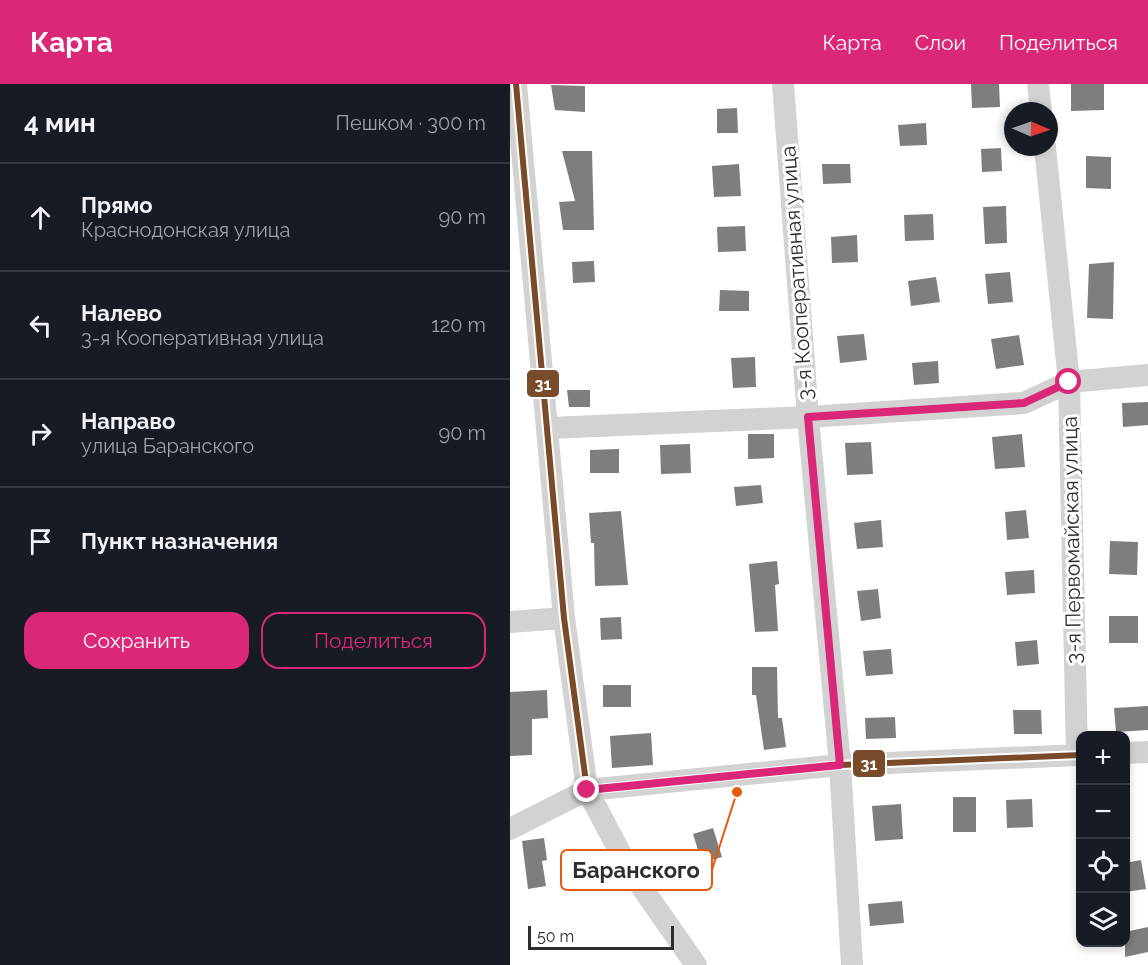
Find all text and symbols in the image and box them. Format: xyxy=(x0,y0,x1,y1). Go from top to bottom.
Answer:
text: Карта xyxy=(30,26,113,59)
text: Карта xyxy=(823,30,882,55)
text: Слои xyxy=(915,30,966,55)
text: Поделиться xyxy=(999,30,1118,55)
north arrow xyxy=(1004,102,1058,156)
text: 4 мин xyxy=(24,108,96,138)
text: Пешком · 300 m xyxy=(336,111,486,135)
street label: 3-я Кооперативная улица xyxy=(775,145,818,401)
text: Прямо xyxy=(81,192,153,218)
icon: ahead xyxy=(24,201,57,234)
text: 90 m xyxy=(439,205,486,229)
text: Краснодонская улица xyxy=(81,218,290,242)
text: Налево xyxy=(81,300,162,326)
icon: left xyxy=(24,309,57,342)
text: 120 m xyxy=(431,313,486,337)
text: 3-я Кооперативная улица xyxy=(81,326,324,350)
route start xyxy=(1055,368,1081,394)
line badge: 31 xyxy=(526,369,560,398)
text: 31 xyxy=(535,375,552,394)
text: Направо xyxy=(81,408,175,434)
street label: 3-я Первомайская улица xyxy=(1057,416,1086,664)
icon: right xyxy=(24,417,57,450)
text: 90 m xyxy=(439,421,486,445)
text: улица Баранского xyxy=(81,434,254,458)
icon: arrive xyxy=(24,525,57,558)
text: Пункт назначения xyxy=(81,528,278,554)
button: Сохранить xyxy=(24,612,249,669)
button: Поделиться xyxy=(261,612,486,669)
map controls xyxy=(1076,731,1130,947)
button: + xyxy=(1076,731,1130,785)
line badge: 31 xyxy=(852,749,886,778)
text: 31 xyxy=(861,755,878,774)
route end xyxy=(573,776,599,802)
button: − xyxy=(1076,785,1130,839)
button: locate xyxy=(1076,839,1130,893)
callout: Баранского xyxy=(561,850,712,890)
text: Баранского xyxy=(572,857,700,883)
button: layers xyxy=(1076,893,1130,947)
scale bar xyxy=(528,923,674,950)
text: 50 m xyxy=(537,927,574,946)

